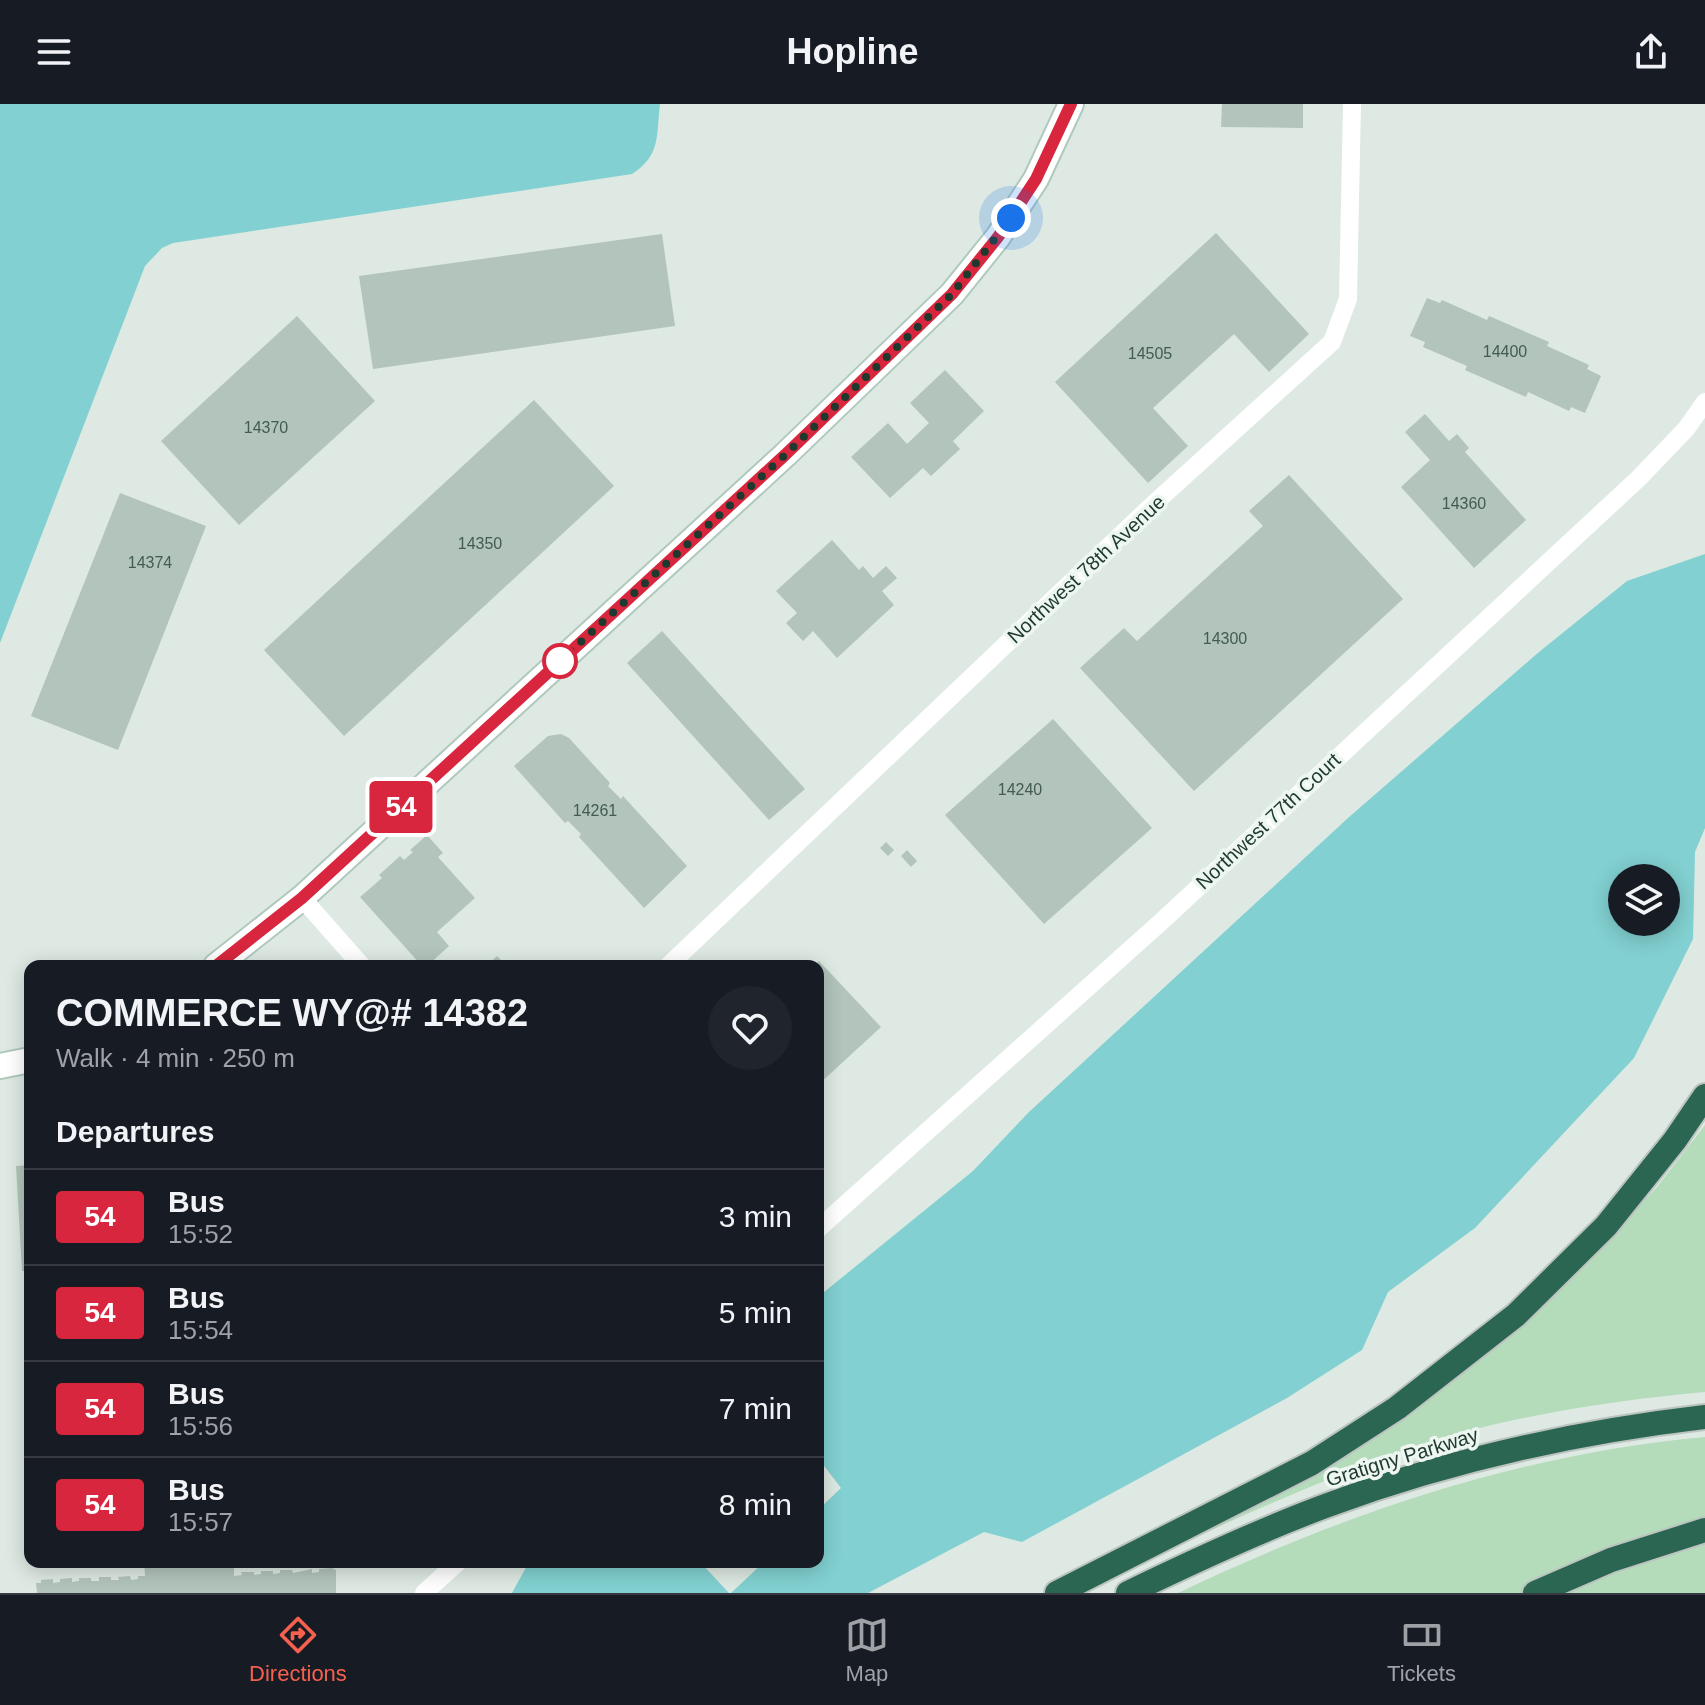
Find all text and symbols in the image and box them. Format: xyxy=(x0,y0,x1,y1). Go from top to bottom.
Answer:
icon: menu xyxy=(32,30,76,74)
icon: share xyxy=(1629,30,1673,74)
text: Hopline xyxy=(787,31,919,72)
your location xyxy=(991,198,1031,238)
house number: 14400 xyxy=(1483,343,1527,360)
house number: 14505 xyxy=(1128,345,1172,362)
house number: 14370 xyxy=(244,419,288,436)
street label: Northwest 78th Avenue xyxy=(1003,491,1169,647)
house number: 14360 xyxy=(1442,495,1486,512)
house number: 14350 xyxy=(458,535,502,552)
house number: 14374 xyxy=(128,554,172,571)
house number: 14300 xyxy=(1203,630,1247,647)
unlabelled marker xyxy=(543,644,577,678)
street label: Northwest 77th Court xyxy=(1191,748,1345,893)
line badge: 54 xyxy=(365,781,437,833)
house number: 14240 xyxy=(998,781,1042,798)
text: 54 xyxy=(385,791,417,822)
house number: 14261 xyxy=(573,802,617,819)
map controls xyxy=(1608,864,1680,936)
button: layers xyxy=(1608,864,1680,936)
button: heart xyxy=(708,986,792,1070)
text: COMMERCE WY@# 14382 xyxy=(56,992,528,1034)
text: Walk · 4 min · 250 m xyxy=(56,1043,295,1073)
text: Departures xyxy=(56,1115,214,1148)
text: Bus xyxy=(168,1185,225,1218)
text: 3 min xyxy=(719,1200,792,1233)
text: 54 xyxy=(84,1201,116,1232)
text: 15:52 xyxy=(168,1219,233,1249)
text: Bus xyxy=(168,1281,225,1314)
text: 5 min xyxy=(719,1296,792,1329)
text: 54 xyxy=(84,1297,116,1328)
text: 15:54 xyxy=(168,1315,233,1345)
text: Bus xyxy=(168,1377,225,1410)
text: 7 min xyxy=(719,1392,792,1425)
text: 54 xyxy=(84,1393,116,1424)
text: 15:56 xyxy=(168,1411,233,1441)
street label: Gratigny Parkway xyxy=(1323,1423,1481,1491)
text: Bus xyxy=(168,1473,225,1506)
text: 8 min xyxy=(719,1488,792,1521)
text: 54 xyxy=(84,1489,116,1520)
text: 15:57 xyxy=(168,1507,233,1537)
tab: Directions xyxy=(249,1613,347,1687)
tab: Map xyxy=(845,1613,889,1687)
tab: Tickets xyxy=(1387,1613,1456,1687)

